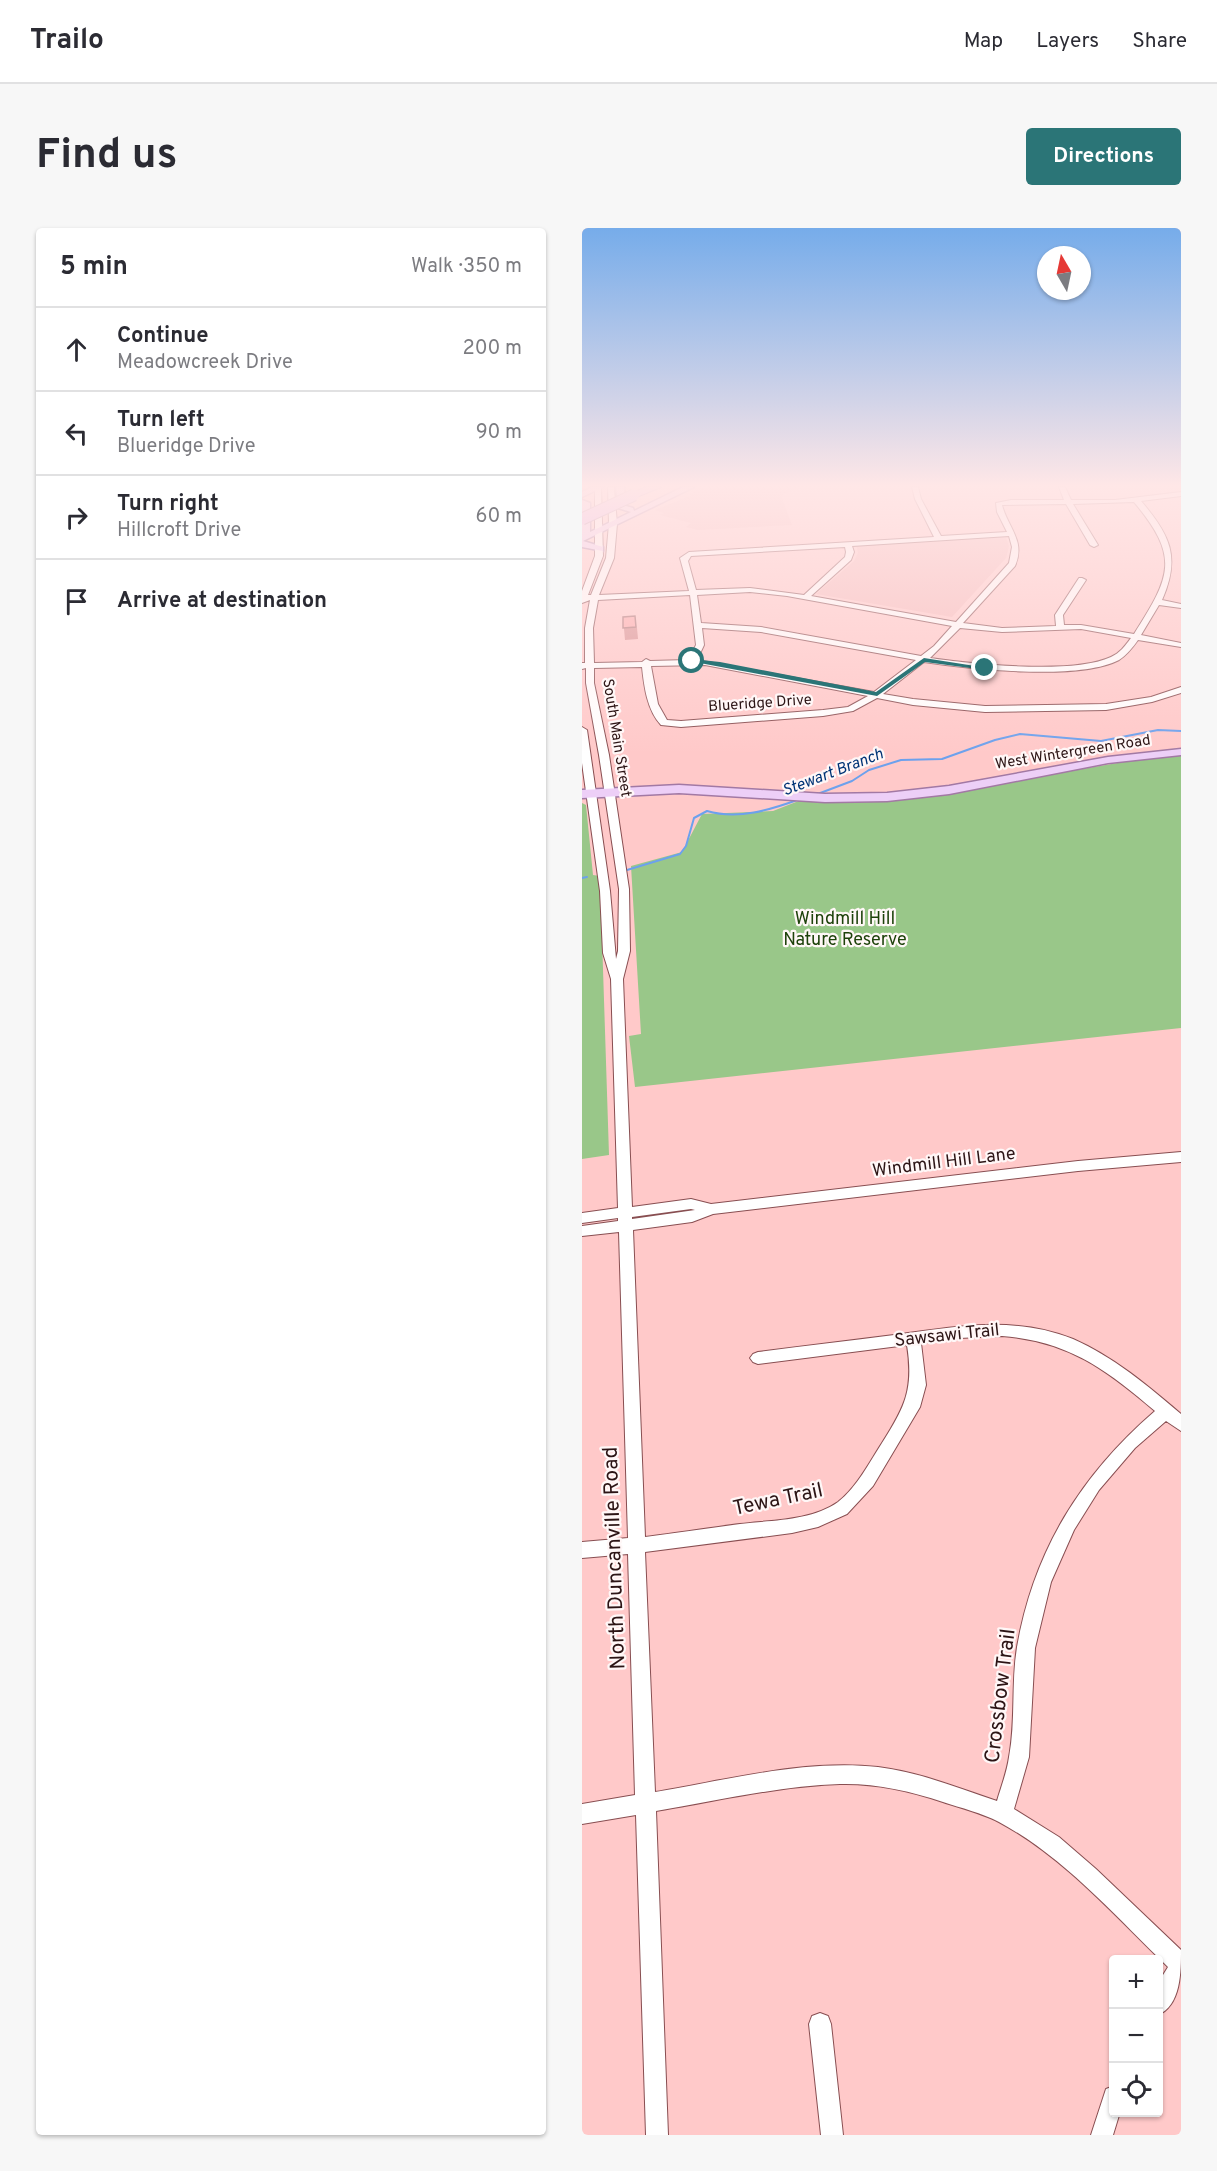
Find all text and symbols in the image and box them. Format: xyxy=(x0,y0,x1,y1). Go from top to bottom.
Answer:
text: Trailo xyxy=(30,23,104,59)
text: Map xyxy=(964,28,1003,55)
text: Layers xyxy=(1036,28,1099,55)
text: Share xyxy=(1132,28,1187,55)
button: Directions xyxy=(1026,128,1181,185)
text: Find us xyxy=(36,130,177,183)
north arrow xyxy=(1037,246,1091,300)
text: 5 min xyxy=(60,251,128,284)
text: Walk · 350 m xyxy=(411,254,522,280)
text: Continue xyxy=(117,323,208,350)
icon: ahead xyxy=(60,333,93,366)
text: 200 m xyxy=(463,336,522,362)
text: Meadowcreek Drive xyxy=(117,350,293,376)
text: Turn left xyxy=(117,407,205,434)
icon: left xyxy=(60,417,93,450)
text: 90 m xyxy=(476,420,522,446)
text: Blueridge Drive xyxy=(117,434,255,460)
text: Turn right xyxy=(117,491,219,518)
icon: right xyxy=(60,501,93,534)
text: 60 m xyxy=(476,504,522,530)
text: Hillcroft Drive xyxy=(117,518,241,544)
icon: arrive xyxy=(60,585,93,618)
text: Arrive at destination xyxy=(117,588,327,615)
route start xyxy=(678,647,704,673)
route end xyxy=(971,654,997,680)
street label: South Main Street xyxy=(597,678,635,798)
street label: Blueridge Drive xyxy=(708,691,812,717)
street label: West Wintergreen Road xyxy=(994,731,1152,775)
water label: Stewart Branch xyxy=(780,744,887,801)
park label: Windmill Hill Nature Reserve xyxy=(783,908,907,952)
street label: Windmill Hill Lane xyxy=(871,1143,1017,1183)
street label: Sawsawi Trail xyxy=(893,1319,1001,1353)
street label: North Duncanville Road xyxy=(598,1446,632,1670)
street label: Tewa Trail xyxy=(730,1477,826,1523)
street label: Crossbow Trail xyxy=(979,1627,1023,1765)
map controls xyxy=(1109,1955,1163,2117)
button: + xyxy=(1109,1955,1163,2009)
button: − xyxy=(1109,2009,1163,2063)
button: locate xyxy=(1109,2063,1163,2117)

